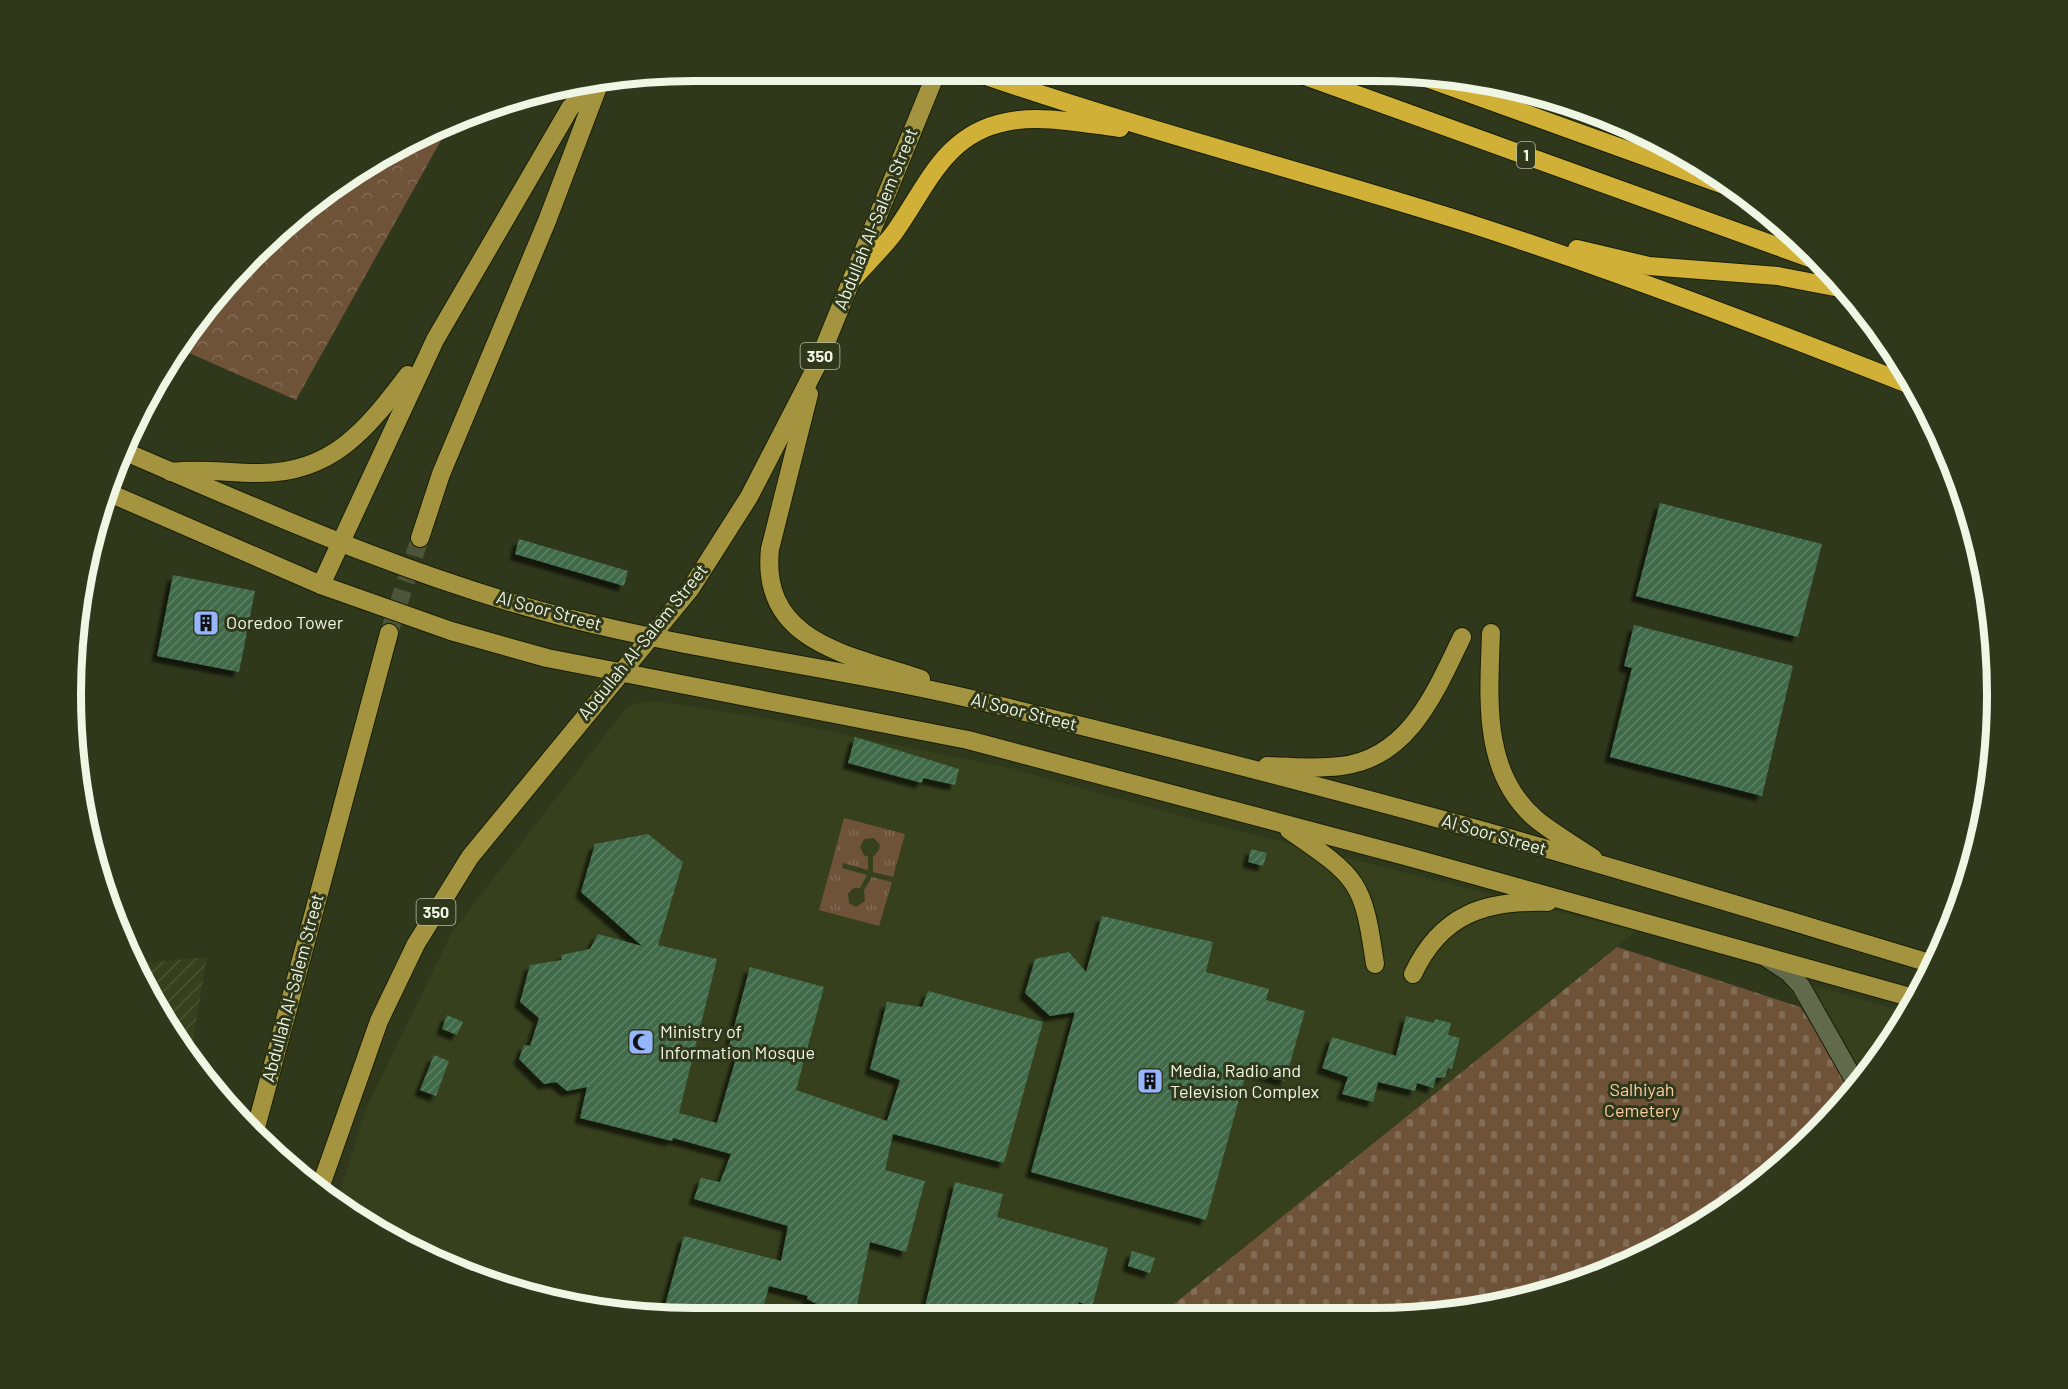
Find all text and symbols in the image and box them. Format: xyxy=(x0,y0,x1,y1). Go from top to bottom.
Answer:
street label: Abdullah Al-Salem Street xyxy=(829,125,922,313)
road number: 1 xyxy=(1517,142,1535,168)
road number: 350 xyxy=(800,343,840,369)
street label: Abdullah Al-Salem Street xyxy=(573,559,712,724)
street label: Al Soor Street xyxy=(494,585,604,635)
building icon: Ooredoo Tower xyxy=(191,608,221,638)
place label: Ooredoo Tower xyxy=(226,611,344,633)
street label: Al Soor Street xyxy=(969,687,1079,735)
street label: Al Soor Street xyxy=(1439,809,1549,860)
street label: Abdullah Al-Salem Street xyxy=(256,891,328,1084)
road number: 350 xyxy=(416,899,456,925)
place label: Ministry of Information Mosque xyxy=(660,1020,815,1063)
mosque icon: Ministry of Information Mosque xyxy=(626,1027,656,1057)
place label: Media, Radio and Television Complex xyxy=(1170,1059,1320,1102)
building icon: Media, Radio and Television Complex xyxy=(1135,1066,1165,1096)
park label: Salhiyah Cemetery xyxy=(1604,1078,1680,1121)

